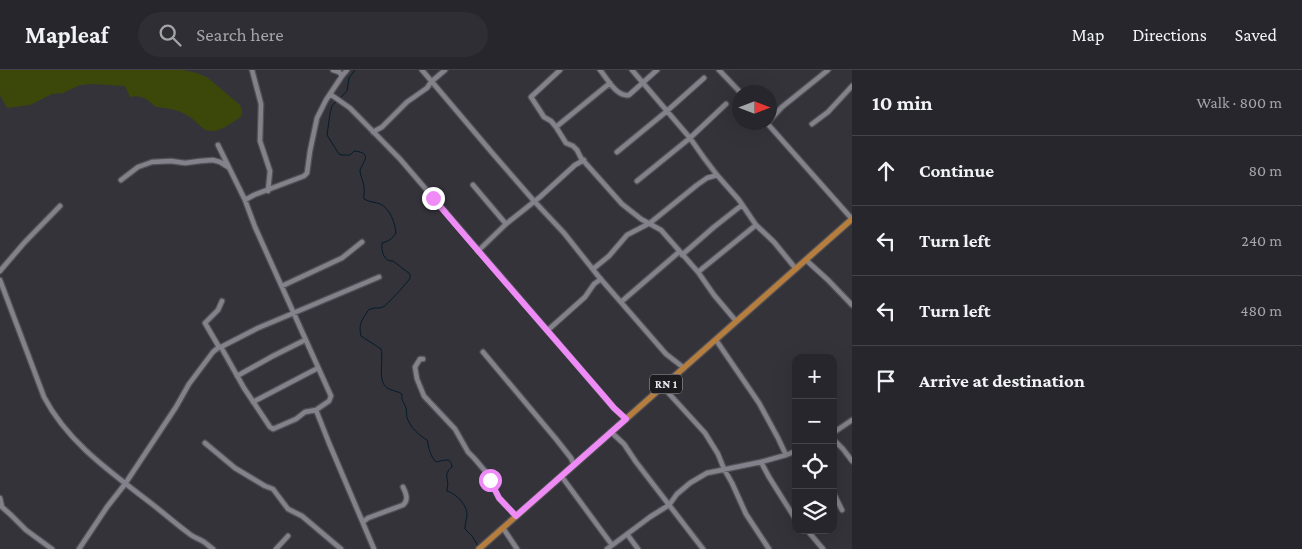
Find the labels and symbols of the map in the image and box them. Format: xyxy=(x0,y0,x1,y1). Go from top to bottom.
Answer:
north arrow xyxy=(732,85,777,130)
route end xyxy=(422,187,445,210)
road number: RN 1 xyxy=(650,374,682,394)
route start xyxy=(479,469,502,492)

